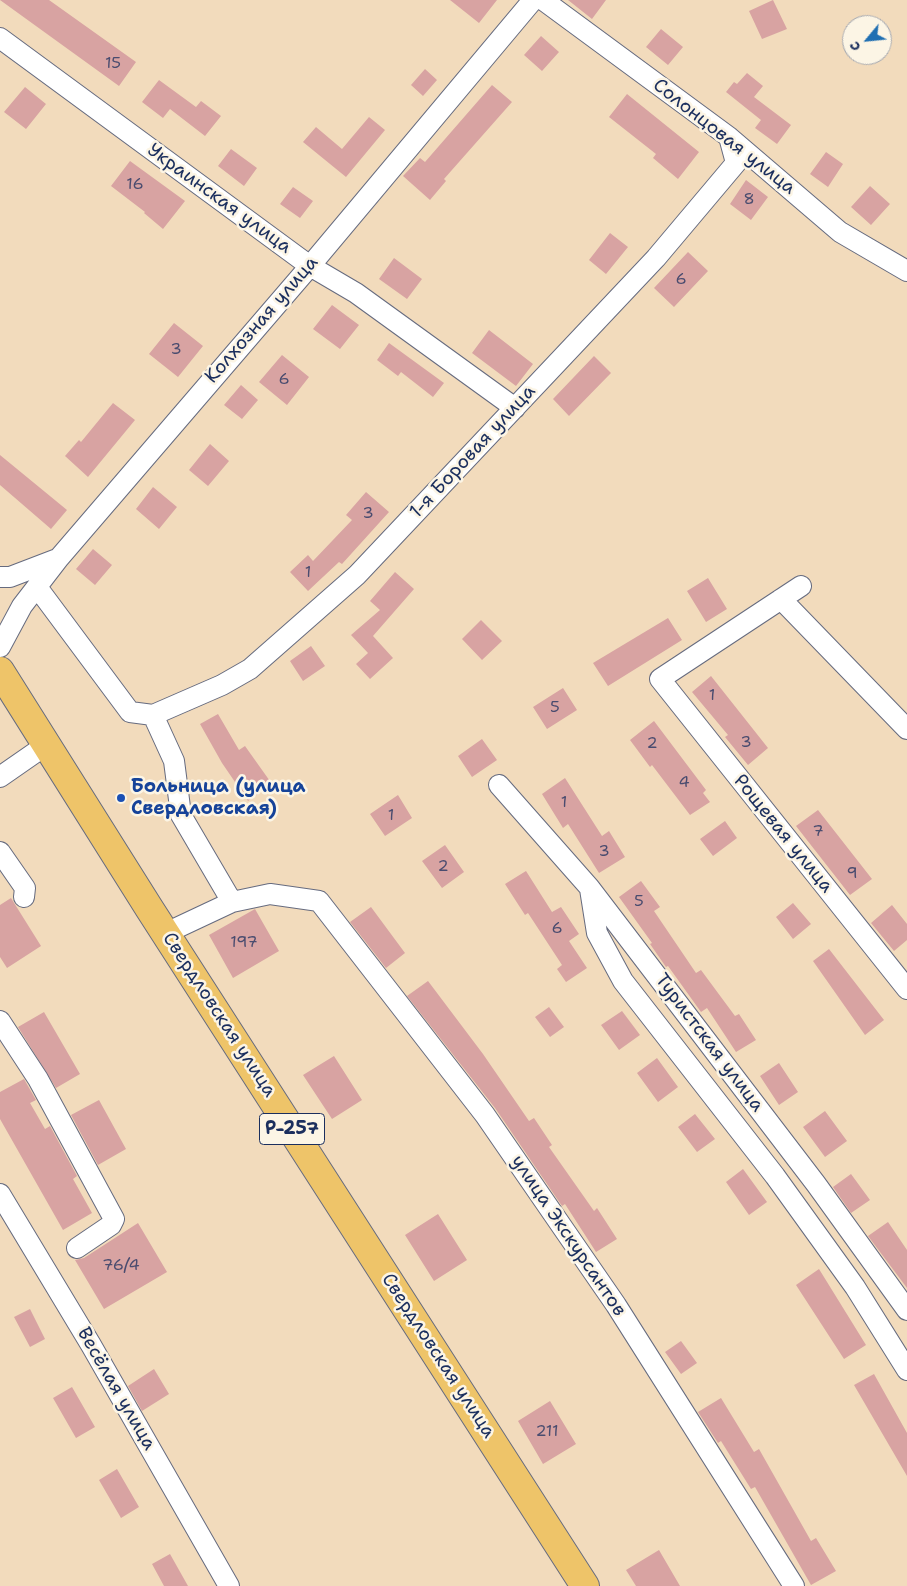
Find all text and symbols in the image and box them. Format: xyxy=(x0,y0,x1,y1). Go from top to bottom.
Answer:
north arrow xyxy=(842,15,892,65)
text: С xyxy=(845,39,865,55)
house number: 15 xyxy=(105,54,121,74)
street label: Солонцовая улица xyxy=(648,74,800,200)
street label: Украинская улица xyxy=(142,139,296,259)
house number: 16 xyxy=(126,175,144,195)
house number: 8 xyxy=(743,190,755,210)
street label: Колхозная улица xyxy=(201,252,323,388)
house number: 6 xyxy=(675,270,687,290)
house number: 3 xyxy=(170,340,182,360)
house number: 6 xyxy=(278,370,290,390)
street label: 1-я Боровая улица xyxy=(405,381,541,523)
house number: 3 xyxy=(362,504,374,524)
house number: 1 xyxy=(305,563,311,583)
house number: 1 xyxy=(709,686,715,706)
house number: 5 xyxy=(550,698,560,718)
house number: 3 xyxy=(740,733,752,753)
house number: 2 xyxy=(646,734,658,754)
street label: Рощевая улица xyxy=(728,770,838,898)
house number: 4 xyxy=(678,773,690,793)
place label: Больница (улица Свердловская) xyxy=(131,776,306,820)
marker: Больница (улица Свердловская) xyxy=(115,792,127,804)
house number: 1 xyxy=(561,793,567,813)
house number: 1 xyxy=(388,806,394,826)
house number: 7 xyxy=(812,822,824,842)
house number: 3 xyxy=(598,842,610,862)
house number: 2 xyxy=(437,857,449,877)
house number: 9 xyxy=(846,864,858,884)
house number: 5 xyxy=(634,892,644,912)
house number: 6 xyxy=(551,919,563,939)
street label: Свердловская улица xyxy=(157,928,281,1102)
house number: 197 xyxy=(230,933,258,953)
street label: Туристская улица xyxy=(650,969,768,1117)
road number: Р-257 xyxy=(260,1114,324,1144)
street label: улица Экскурсантов xyxy=(506,1151,630,1321)
house number: 76/4 xyxy=(102,1256,140,1276)
street label: Свердловская улица xyxy=(376,1269,500,1443)
street label: Весёлая улица xyxy=(72,1324,160,1454)
house number: 211 xyxy=(535,1422,559,1442)

